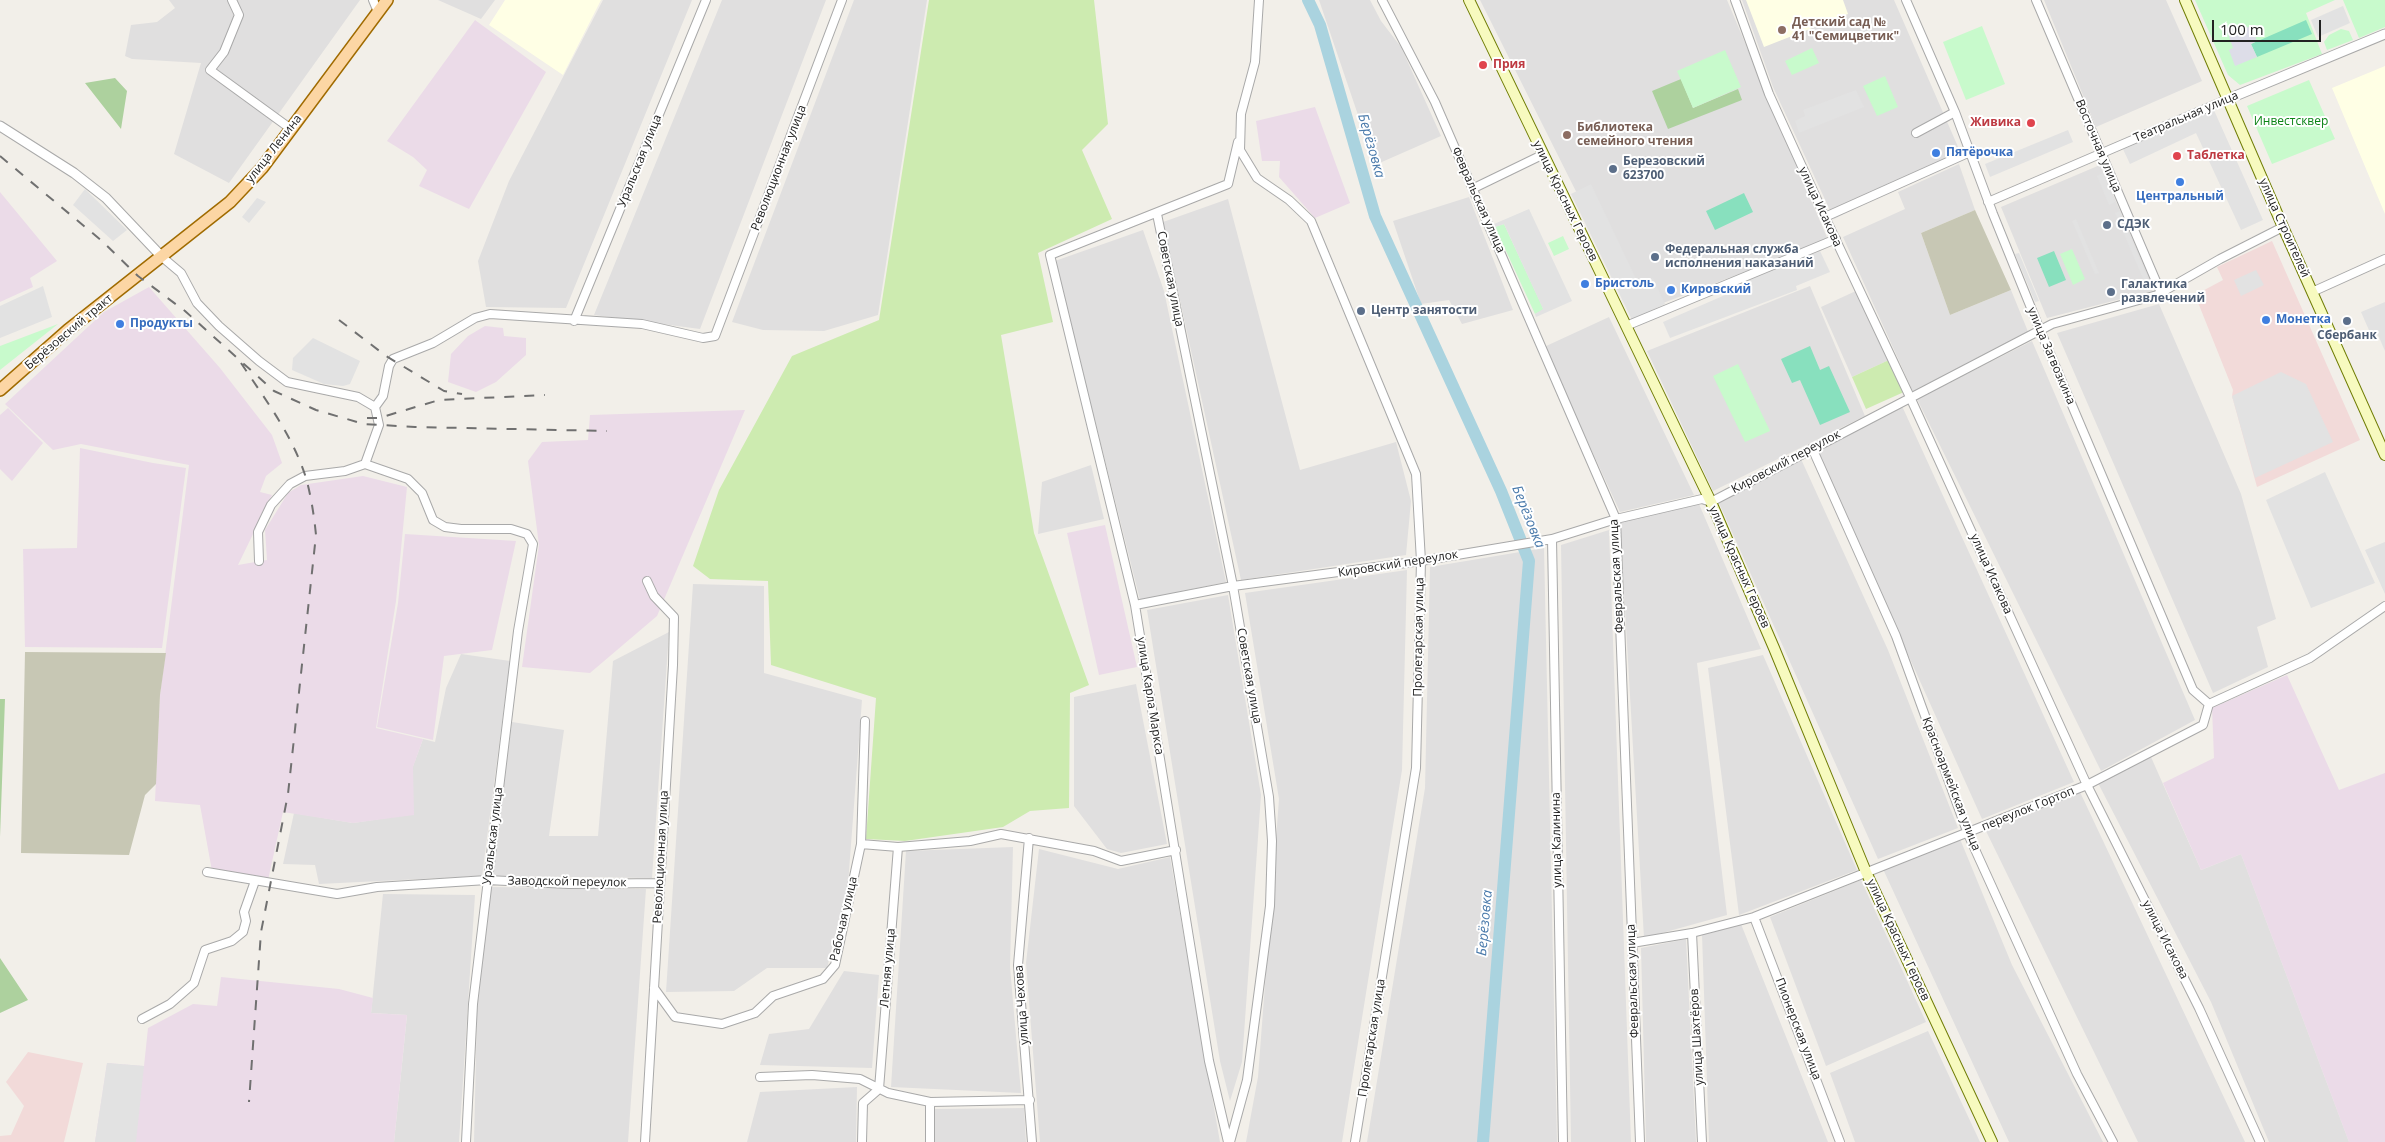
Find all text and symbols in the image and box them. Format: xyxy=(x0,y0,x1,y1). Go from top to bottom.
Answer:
scale bar xyxy=(2215,10,2324,42)
place label: Детский сад № 41 "Семицветик" xyxy=(1792,16,1899,44)
text: 100 m xyxy=(2220,19,2264,39)
marker: Детский сад № 41 "Семицветик" xyxy=(1776,24,1788,36)
place label: Прия xyxy=(1493,58,1525,72)
marker: Прия xyxy=(1477,59,1489,71)
street label: Театральная улица xyxy=(2131,88,2241,146)
street label: Восточная улица xyxy=(2072,97,2124,195)
street label: Революционная улица xyxy=(748,103,810,233)
street label: улица Ленина xyxy=(243,112,305,186)
water label: Берёзовка xyxy=(1354,112,1388,180)
street label: Уральская улица xyxy=(615,113,665,209)
park label: Инвестсквер xyxy=(2254,115,2328,129)
place label: Живика xyxy=(1970,116,2021,130)
marker: Живика xyxy=(2025,117,2037,129)
place label: Библиотека семейного чтения xyxy=(1577,121,1693,149)
marker: Библиотека семейного чтения xyxy=(1561,129,1573,141)
street label: улица Красных Героев xyxy=(1530,138,1600,264)
street label: Февральская улица xyxy=(1448,145,1508,255)
place label: Пятёрочка xyxy=(1946,146,2013,160)
marker: Пятёрочка xyxy=(1930,147,1942,159)
place label: Таблетка xyxy=(2187,149,2245,163)
marker: Таблетка xyxy=(2171,150,2183,162)
place label: Березовский 623700 xyxy=(1623,155,1705,183)
marker: Березовский 623700 xyxy=(1607,163,1619,175)
street label: улица Исакова xyxy=(1795,165,1845,249)
marker: Центральный xyxy=(2174,176,2186,188)
street label: улица Строителей xyxy=(2256,176,2312,280)
place label: Центральный xyxy=(2136,190,2224,204)
place label: СДЭК xyxy=(2117,218,2150,232)
marker: СДЭК xyxy=(2101,219,2113,231)
street label: Советская улица xyxy=(1154,230,1186,328)
place label: Федеральная служба исполнения наказаний xyxy=(1665,243,1814,271)
marker: Федеральная служба исполнения наказаний xyxy=(1649,251,1661,263)
place label: Бристоль xyxy=(1595,277,1654,291)
marker: Бристоль xyxy=(1579,278,1591,290)
place label: Галактика развлечений xyxy=(2121,278,2205,306)
place label: Кировский xyxy=(1681,283,1751,297)
marker: Кировский xyxy=(1665,284,1677,296)
marker: Галактика развлечений xyxy=(2105,286,2117,298)
street label: Берёзовский тракт xyxy=(22,291,116,373)
place label: Центр занятости xyxy=(1371,304,1477,318)
marker: Центр занятости xyxy=(1355,305,1367,317)
street label: улица Загвозкина xyxy=(2024,305,2078,407)
place label: Монетка xyxy=(2276,313,2331,327)
marker: Монетка xyxy=(2260,314,2272,326)
marker: Сбербанк xyxy=(2341,315,2353,327)
place label: Продукты xyxy=(130,317,193,331)
marker: Продукты xyxy=(114,318,126,330)
place label: Сбербанк xyxy=(2317,329,2377,343)
street label: Кировский переулок xyxy=(1729,427,1843,497)
water label: Берёзовка xyxy=(1508,483,1548,551)
street label: улица Красных Героев xyxy=(1706,504,1772,630)
street label: Февральская улица xyxy=(1607,519,1627,633)
street label: улица Исакова xyxy=(1967,532,2015,616)
street label: Кировский переулок xyxy=(1337,547,1459,581)
street label: Пролетарская улица xyxy=(1411,577,1427,697)
street label: Советская улица xyxy=(1233,627,1265,725)
street label: улица Карла Маркса xyxy=(1134,636,1166,756)
street label: Красноармейская улица xyxy=(1919,715,1983,853)
street label: переулок Гортоп xyxy=(1980,784,2076,834)
street label: Уральская улица xyxy=(480,786,506,886)
street label: Революционная улица xyxy=(650,790,672,924)
street label: улица Калинина xyxy=(1549,792,1565,888)
street label: Заводской переулок xyxy=(507,874,627,890)
street label: Рабочая улица xyxy=(827,875,861,963)
street label: улица Красных Героев xyxy=(1864,877,1932,1003)
water label: Берёзовка xyxy=(1474,889,1496,957)
street label: улица Исакова xyxy=(2139,898,2191,982)
street label: Февральская улица xyxy=(1624,924,1642,1038)
street label: Летняя улица xyxy=(877,928,899,1008)
street label: улица Чехова xyxy=(1012,965,1032,1045)
street label: Пионерская улица xyxy=(1772,976,1824,1082)
street label: Пролетарская улица xyxy=(1356,978,1388,1098)
street label: улица Шахтёров xyxy=(1687,988,1707,1086)

